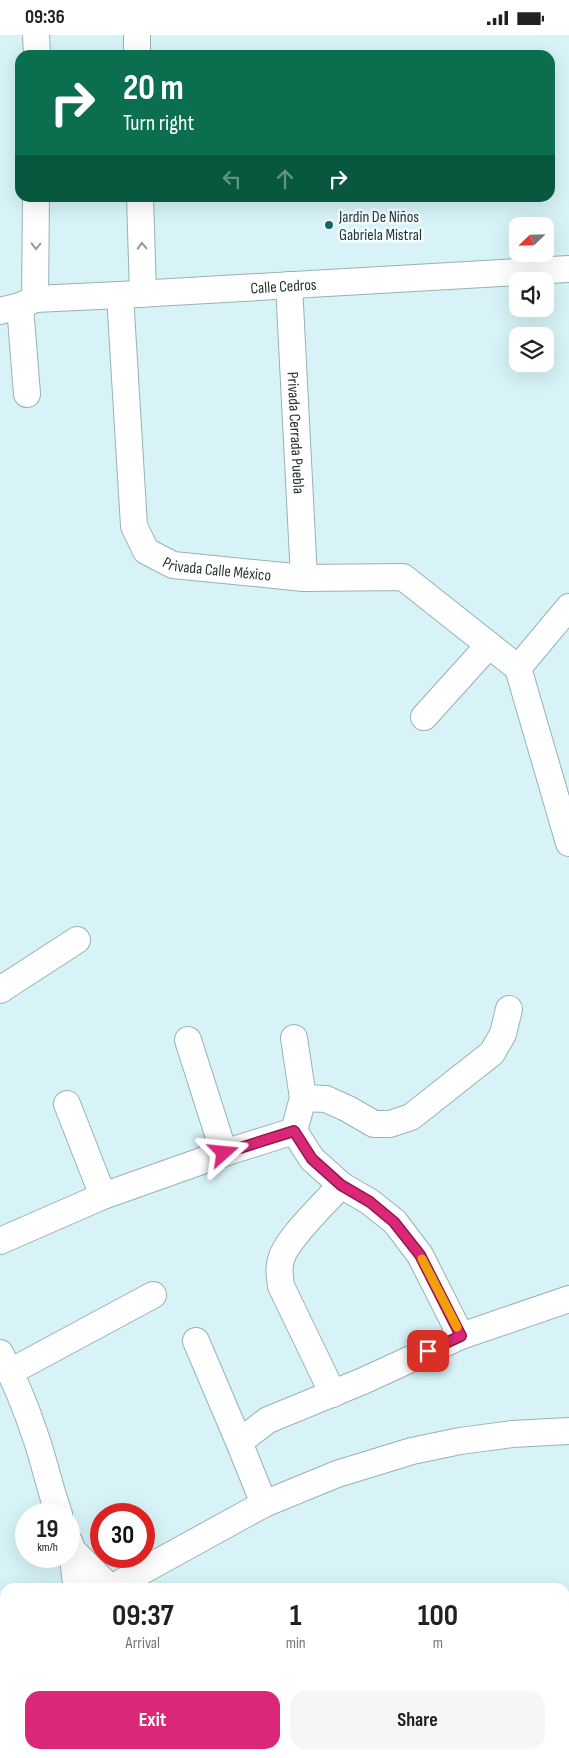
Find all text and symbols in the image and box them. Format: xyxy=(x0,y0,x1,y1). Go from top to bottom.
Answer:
text: 09:36 xyxy=(25,6,65,29)
text: 20 m xyxy=(123,67,184,110)
icon: right xyxy=(40,70,105,135)
text: Turn right xyxy=(123,110,194,137)
icon: left xyxy=(218,165,246,193)
icon: ahead xyxy=(271,165,299,193)
icon: right xyxy=(324,165,352,193)
place label: Jardin De Niños Gabriela Mistral xyxy=(338,208,422,245)
north arrow xyxy=(509,217,554,263)
map controls xyxy=(509,217,554,372)
marker: Jardin De Niños Gabriela Mistral xyxy=(323,219,335,231)
one-way arrow xyxy=(136,241,147,249)
one-way arrow xyxy=(31,242,41,250)
button: sound xyxy=(509,272,554,317)
street label: Calle Cedros xyxy=(250,276,317,298)
button: layers xyxy=(509,327,554,372)
street label: Privada Cerrada Puebla xyxy=(282,371,308,494)
street label: Privada Calle México xyxy=(159,553,272,586)
position arrow xyxy=(197,1126,249,1178)
pin xyxy=(407,1330,449,1372)
icon: arrive xyxy=(414,1337,442,1365)
speed limit sign: 30 xyxy=(90,1503,155,1568)
text: 19 xyxy=(37,1514,58,1545)
text: km/h xyxy=(37,1540,58,1555)
text: 09:37 xyxy=(112,1598,174,1634)
text: 1 xyxy=(290,1598,302,1634)
text: 100 xyxy=(418,1598,458,1634)
text: Arrival xyxy=(126,1634,160,1653)
text: min xyxy=(286,1634,306,1653)
text: m xyxy=(433,1634,443,1653)
button: Exit xyxy=(25,1691,280,1749)
button: Share xyxy=(290,1691,545,1749)

